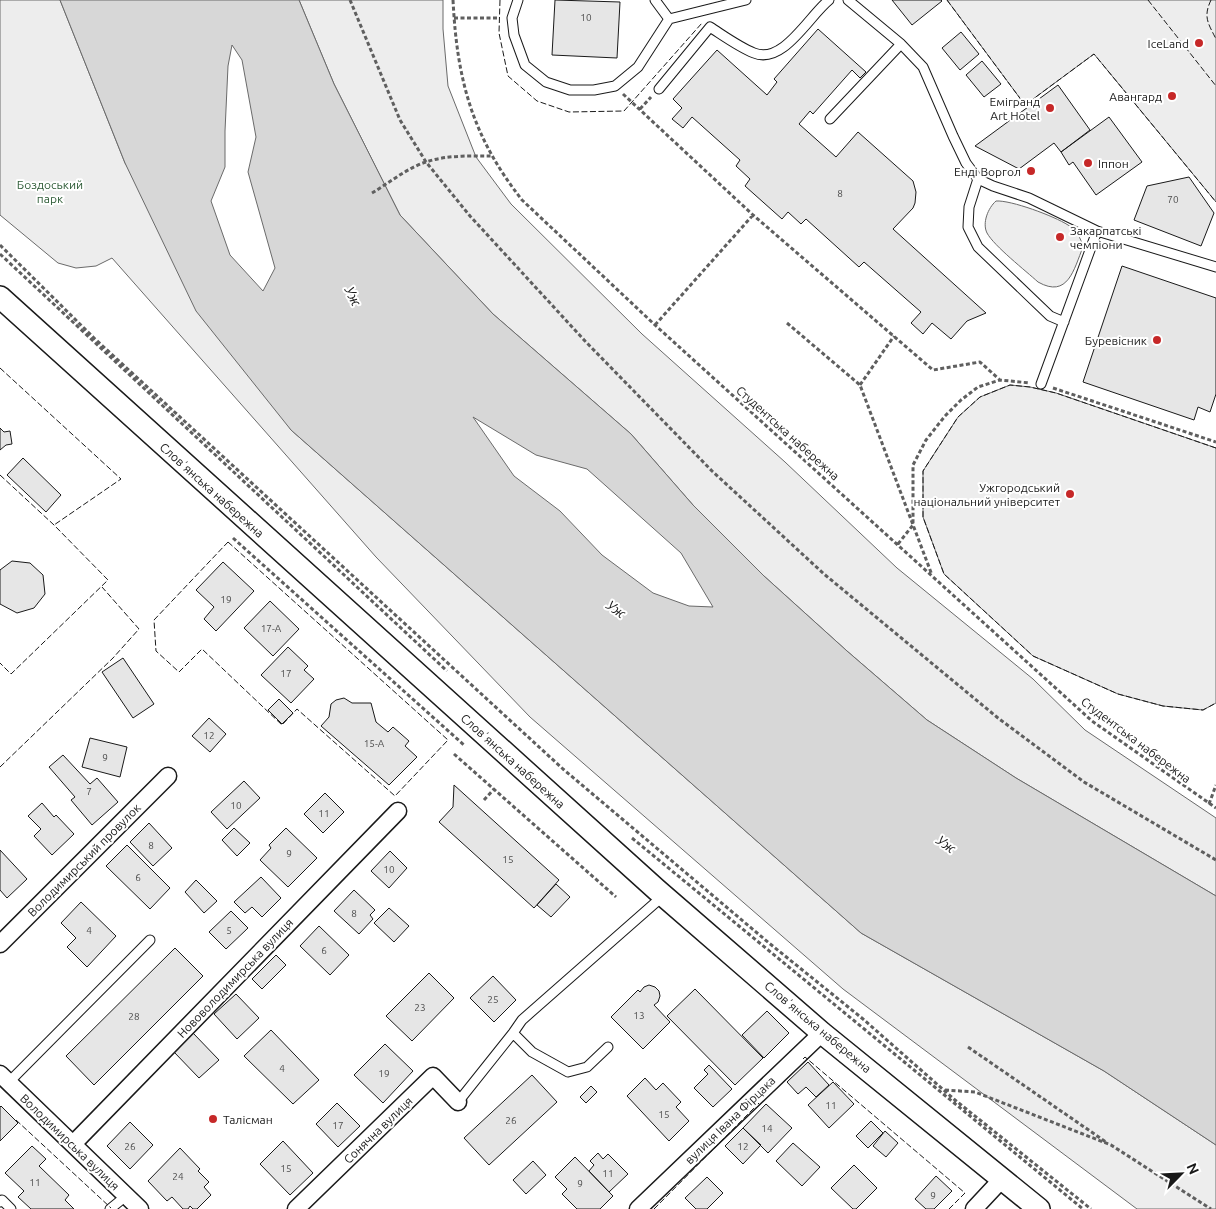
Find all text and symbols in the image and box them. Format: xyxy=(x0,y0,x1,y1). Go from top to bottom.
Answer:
house number: 10 xyxy=(580,12,592,23)
place label: IceLand xyxy=(1148,37,1189,50)
marker: IceLand xyxy=(1193,37,1205,49)
place label: Авангард xyxy=(1109,90,1162,103)
marker: Авангард xyxy=(1166,90,1178,102)
place label: Емігранд Art Hotel xyxy=(990,95,1040,122)
marker: Емігранд Art Hotel xyxy=(1044,102,1056,114)
marker: Іппон xyxy=(1082,157,1094,169)
place label: Іппон xyxy=(1098,157,1129,170)
place label: Енді Воргол xyxy=(954,165,1021,178)
marker: Енді Воргол xyxy=(1025,165,1037,177)
park label: Боздоський парк xyxy=(17,178,83,205)
house number: 8 xyxy=(837,188,843,199)
house number: 70 xyxy=(1167,194,1179,205)
place label: Закарпатські чемпіони xyxy=(1070,224,1142,251)
marker: Закарпатські чемпіони xyxy=(1054,231,1066,243)
water label: Уж xyxy=(341,283,365,309)
place label: Буревісник xyxy=(1085,334,1147,347)
marker: Буревісник xyxy=(1151,334,1163,346)
street label: Студентська набережна xyxy=(734,383,842,483)
street label: Словʼянська набережна xyxy=(158,440,266,540)
place label: Ужгородський національний університет xyxy=(914,481,1061,508)
marker: Ужгородський національний університет xyxy=(1064,488,1076,500)
house number: 19 xyxy=(220,594,232,605)
water label: Уж xyxy=(603,596,629,622)
house number: 17-А xyxy=(261,623,282,634)
house number: 17 xyxy=(280,668,292,679)
street label: Студентська набережна xyxy=(1079,695,1193,785)
street label: Словʼянська набережна xyxy=(459,711,567,811)
house number: 12 xyxy=(203,730,215,741)
house number: 15-А xyxy=(364,738,385,749)
house number: 9 xyxy=(102,752,108,763)
house number: 7 xyxy=(86,786,92,797)
house number: 10 xyxy=(230,800,242,811)
street label: Володимирський провулок xyxy=(25,801,143,919)
house number: 11 xyxy=(318,808,330,819)
water label: Уж xyxy=(933,831,959,857)
house number: 8 xyxy=(148,840,154,851)
house number: 9 xyxy=(286,848,292,859)
house number: 15 xyxy=(502,854,514,865)
house number: 10 xyxy=(383,864,395,875)
house number: 6 xyxy=(135,872,141,883)
house number: 8 xyxy=(351,908,357,919)
street label: Нововолодимирська вулиця xyxy=(175,916,295,1040)
house number: 4 xyxy=(86,925,92,936)
house number: 5 xyxy=(226,925,232,936)
house number: 6 xyxy=(321,945,327,956)
street label: Словʼянська набережна xyxy=(762,979,874,1075)
house number: 25 xyxy=(487,994,499,1005)
house number: 23 xyxy=(414,1002,426,1013)
house number: 13 xyxy=(633,1010,645,1021)
house number: 28 xyxy=(128,1011,140,1022)
house number: 4 xyxy=(279,1063,285,1074)
house number: 19 xyxy=(378,1068,390,1079)
street label: вулиця Івана Фірцака xyxy=(682,1074,778,1166)
street label: Володимирська вулиця xyxy=(18,1091,122,1193)
street label: Сонячна вулиця xyxy=(341,1094,415,1166)
house number: 11 xyxy=(825,1100,837,1111)
house number: 15 xyxy=(658,1109,670,1120)
marker: Талісман xyxy=(207,1113,219,1125)
place label: Талісман xyxy=(223,1113,273,1126)
house number: 26 xyxy=(505,1115,517,1126)
house number: 17 xyxy=(332,1120,344,1131)
house number: 14 xyxy=(761,1123,773,1134)
house number: 26 xyxy=(124,1141,136,1152)
house number: 12 xyxy=(737,1141,749,1152)
north arrow xyxy=(1156,1149,1206,1199)
text: N xyxy=(1183,1161,1202,1177)
house number: 15 xyxy=(280,1163,292,1174)
house number: 11 xyxy=(602,1168,614,1179)
house number: 24 xyxy=(172,1171,184,1182)
house number: 11 xyxy=(29,1177,41,1188)
house number: 9 xyxy=(577,1178,583,1189)
house number: 9 xyxy=(930,1190,936,1201)

